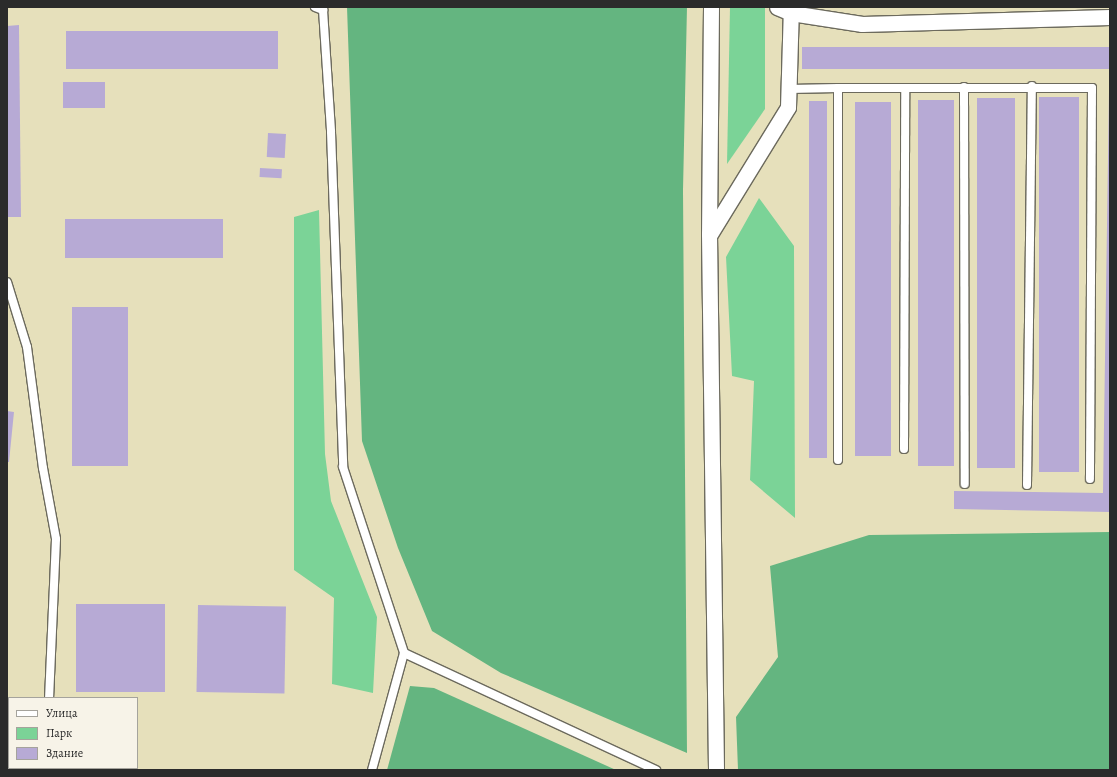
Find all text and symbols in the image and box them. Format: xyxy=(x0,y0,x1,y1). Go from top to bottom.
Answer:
legend xyxy=(8,697,138,769)
text: Улица xyxy=(46,705,77,721)
text: Парк xyxy=(46,725,72,741)
text: Здание xyxy=(46,745,83,761)

